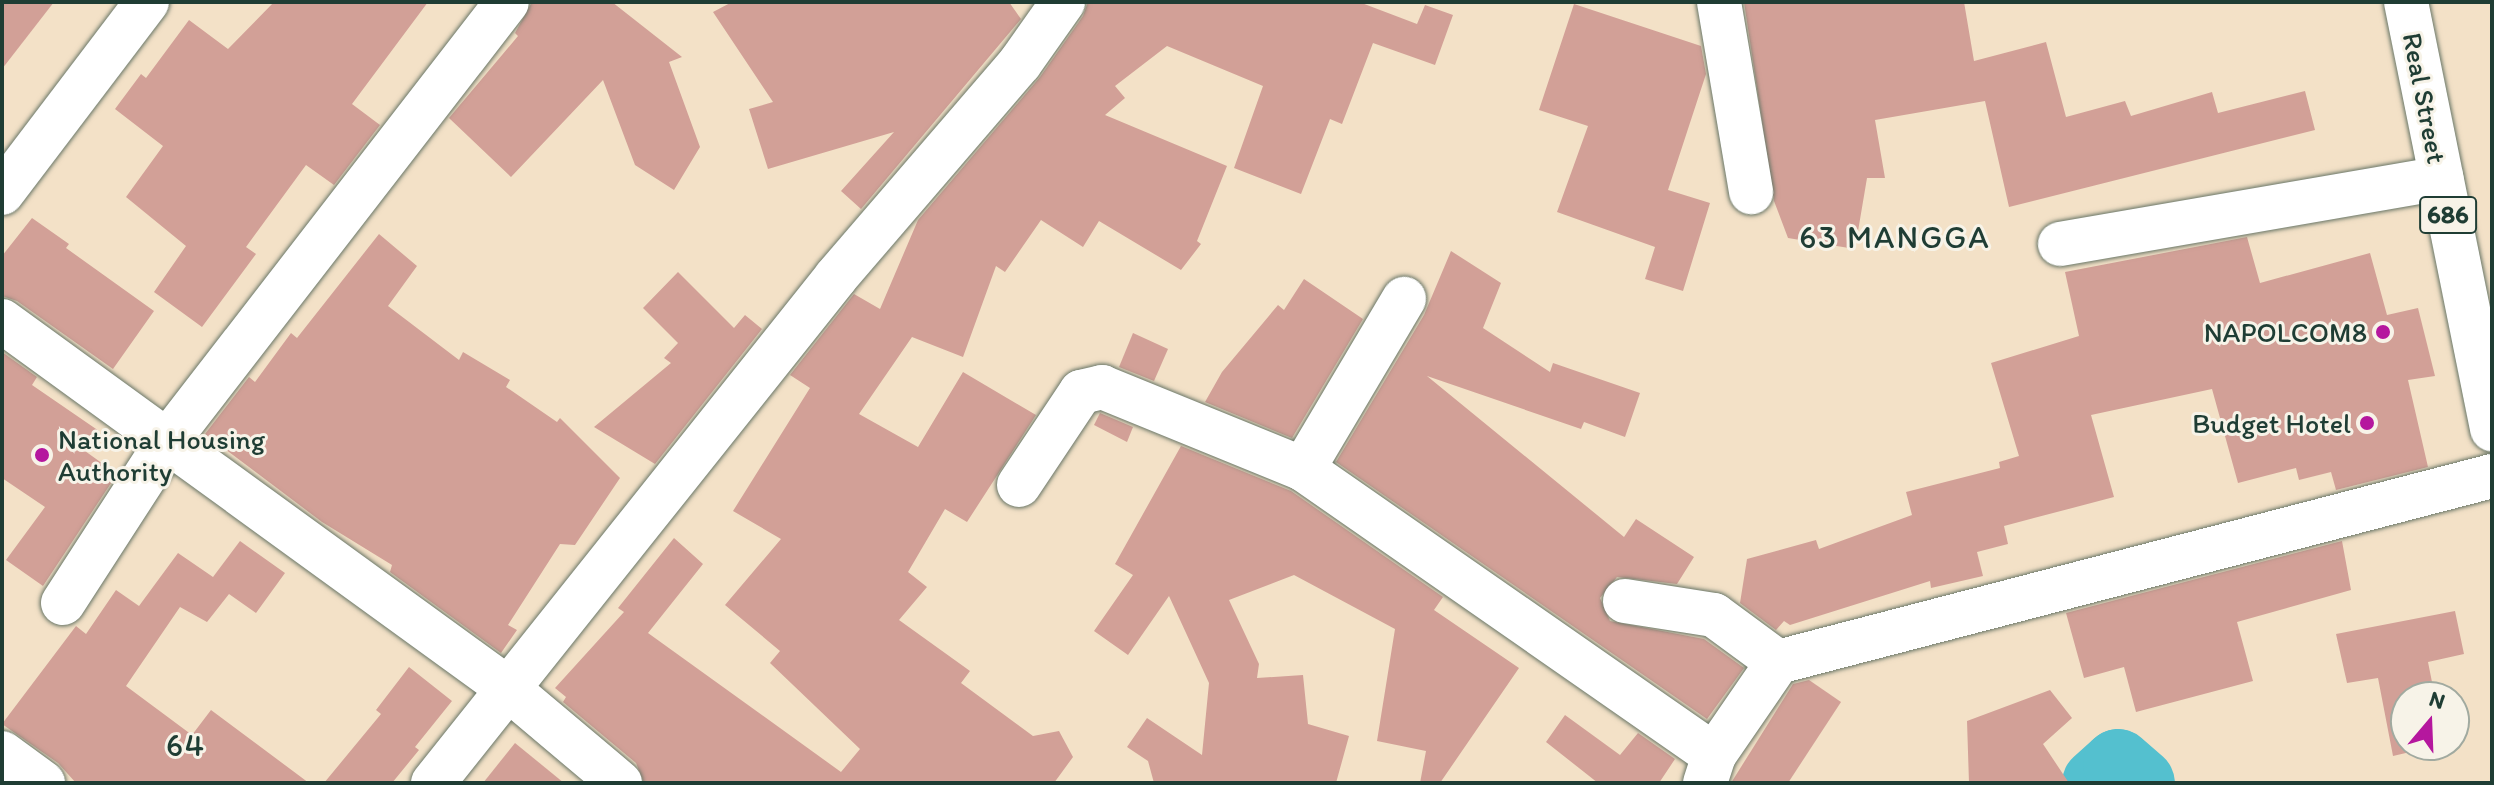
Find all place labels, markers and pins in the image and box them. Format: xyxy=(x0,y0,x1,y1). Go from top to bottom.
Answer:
place label: NAPOLCOM8 xyxy=(2204,315,2367,349)
marker: NAPOLCOM8 xyxy=(2374,323,2392,341)
place label: Budget Hotel xyxy=(2192,406,2351,440)
marker: Budget Hotel xyxy=(2358,414,2376,432)
place label: National Housing Authority xyxy=(58,422,265,488)
marker: National Housing Authority xyxy=(33,446,51,464)

